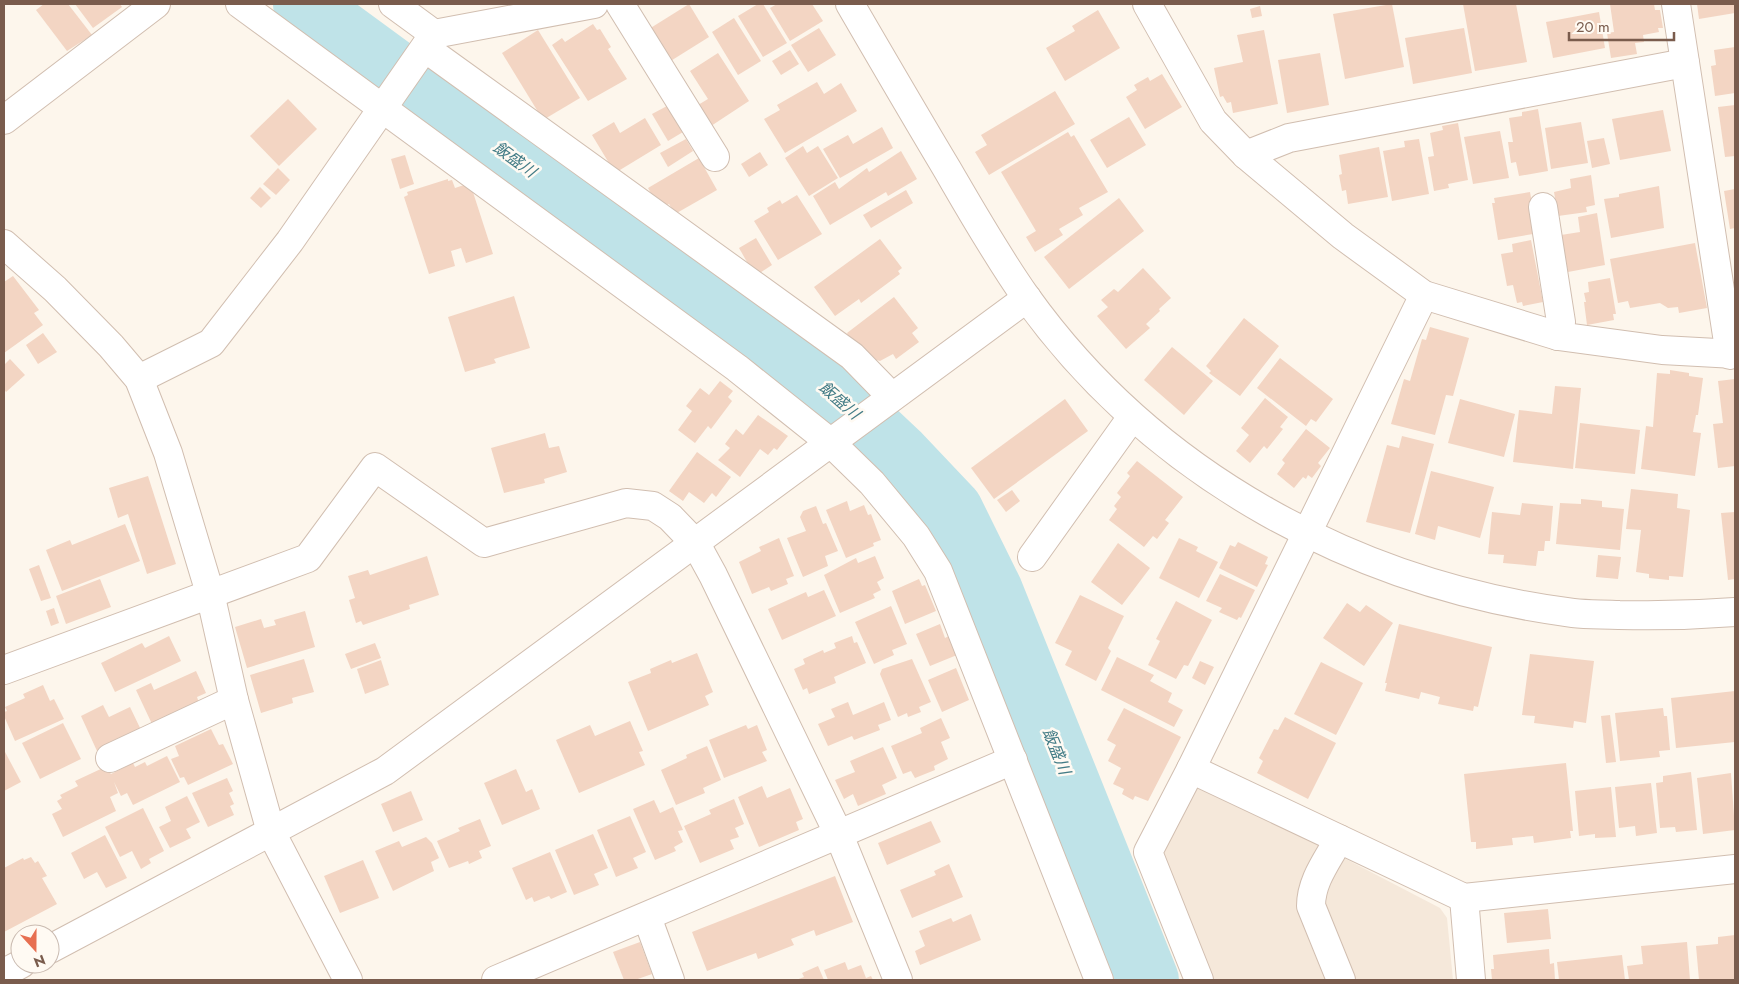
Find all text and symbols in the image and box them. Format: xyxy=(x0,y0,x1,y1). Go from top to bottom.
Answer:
scale bar xyxy=(1569,10,1674,42)
text: 20 m xyxy=(1576,16,1610,38)
water label: 飯盛川 xyxy=(489,136,542,184)
water label: 飯盛川 xyxy=(814,376,867,426)
water label: 飯盛川 xyxy=(1037,725,1077,780)
north arrow xyxy=(10,924,60,974)
text: N xyxy=(31,950,48,972)

